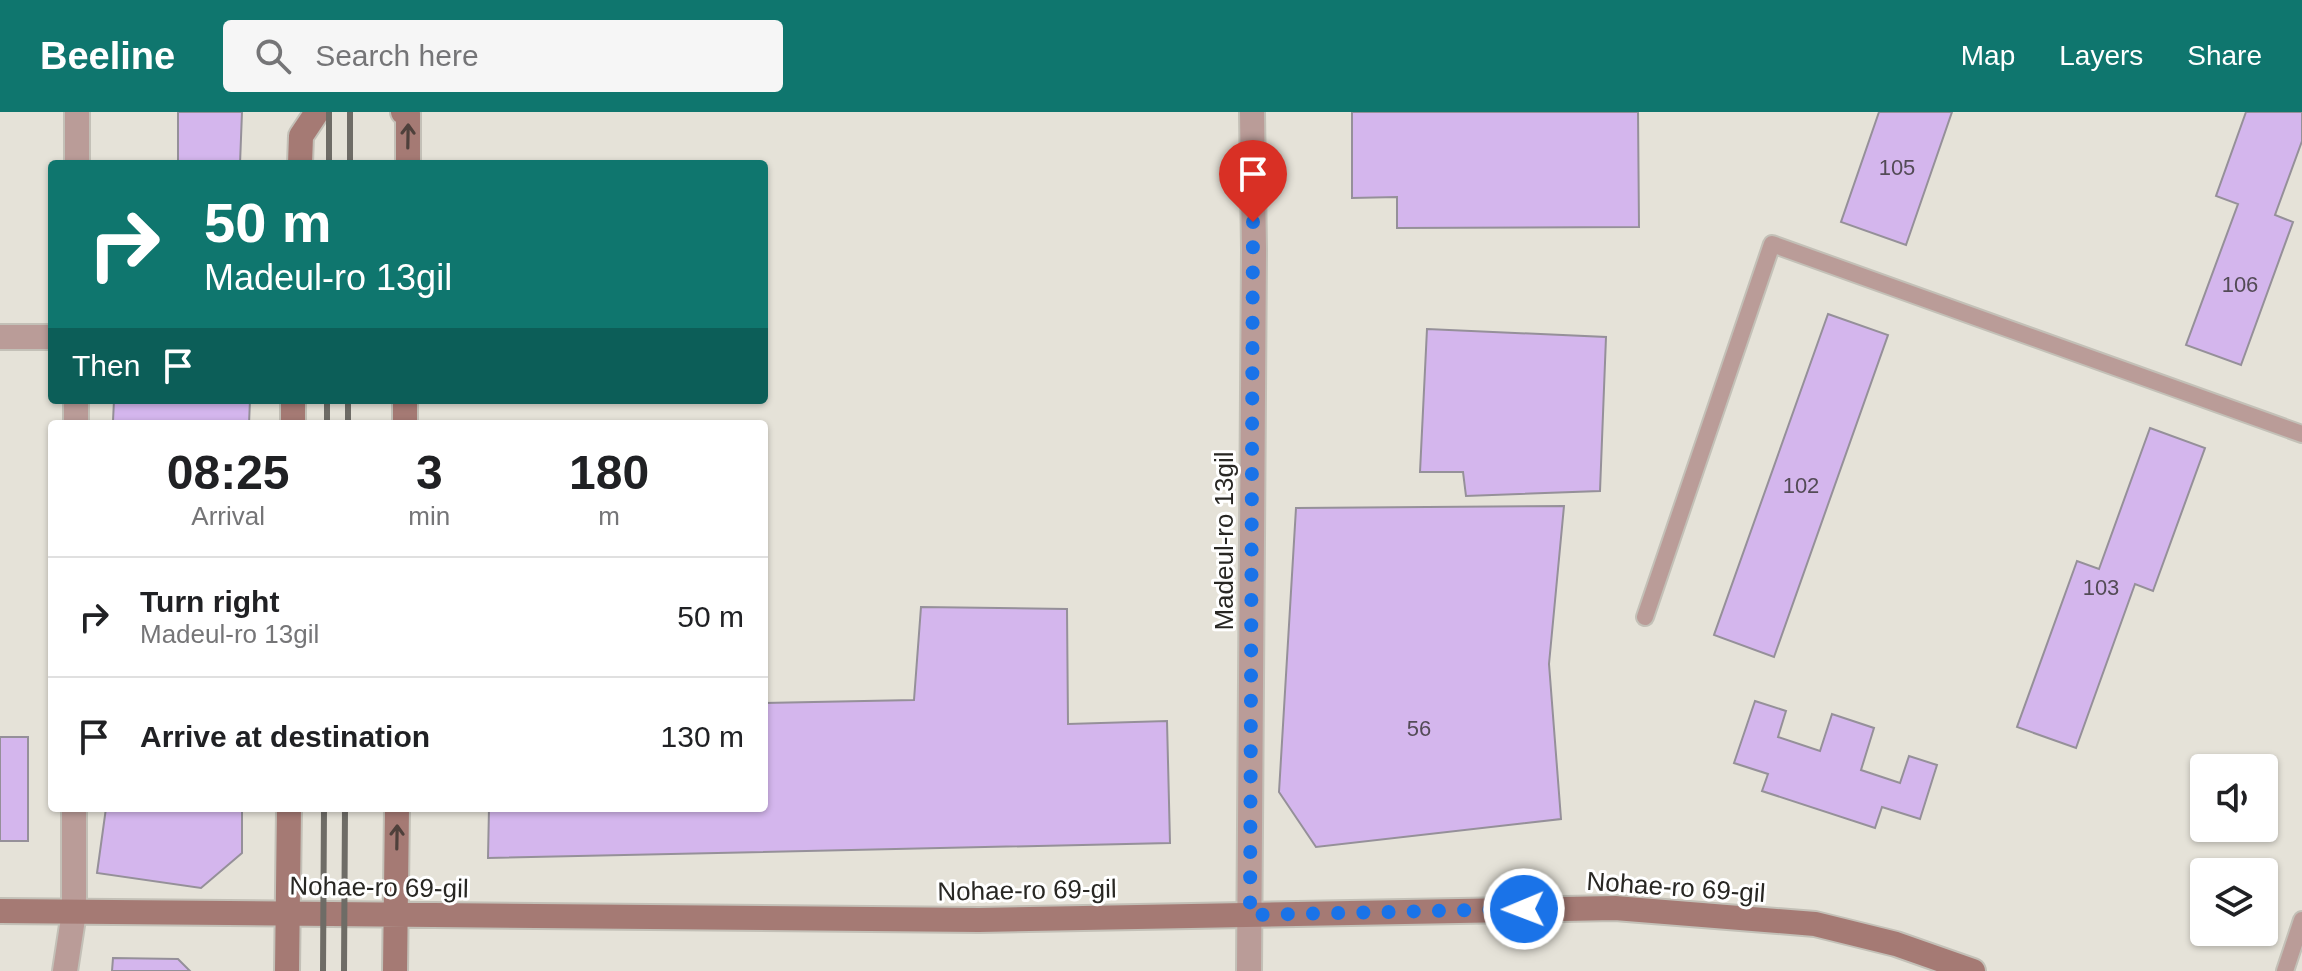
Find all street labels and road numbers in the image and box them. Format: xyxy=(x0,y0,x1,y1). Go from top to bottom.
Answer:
street label: Madeul-ro 13gil xyxy=(1209,451,1239,631)
street label: Nohae-ro 69-gil xyxy=(1586,866,1766,908)
street label: Nohae-ro 69-gil xyxy=(289,870,469,904)
street label: Nohae-ro 69-gil xyxy=(937,873,1117,907)

